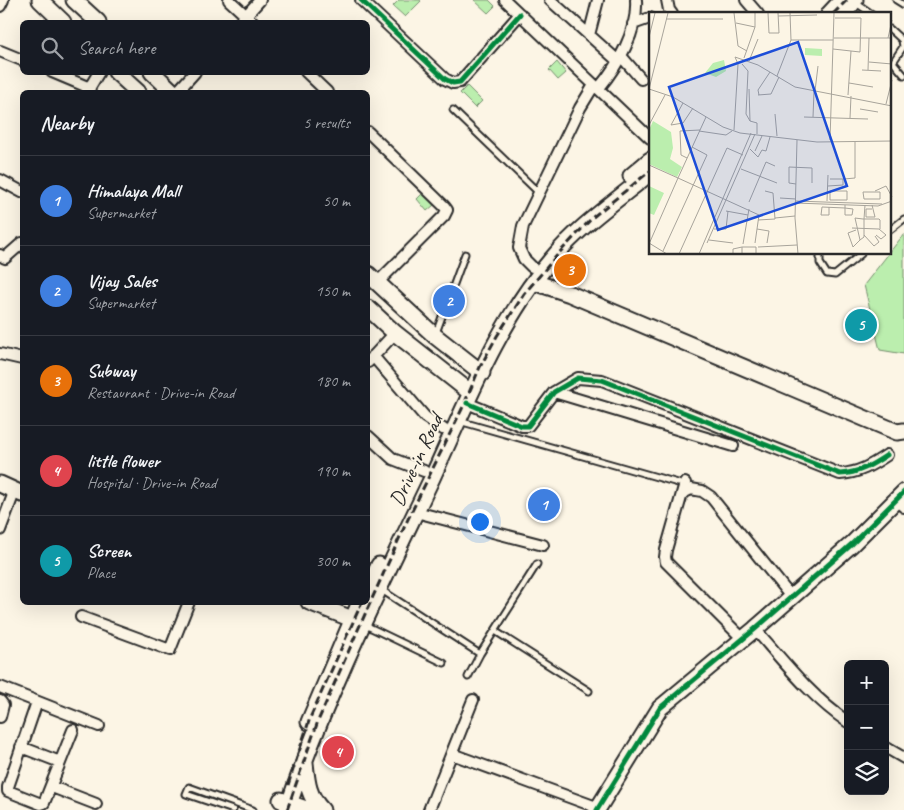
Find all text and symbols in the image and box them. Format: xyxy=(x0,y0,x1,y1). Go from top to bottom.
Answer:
inset map xyxy=(649,12,892,255)
search box xyxy=(20,20,370,75)
icon: search xyxy=(38,34,66,62)
text: Search here xyxy=(78,36,155,60)
text: Nearby xyxy=(40,110,93,136)
text: 5 results xyxy=(303,113,350,133)
text: Himalaya Mall xyxy=(87,179,180,203)
text: 1 xyxy=(52,191,60,211)
text: 50 m xyxy=(323,191,350,211)
text: Supermarket xyxy=(87,203,155,223)
pin: 3 xyxy=(554,251,586,289)
text: Vijay Sales xyxy=(87,269,157,293)
text: 2 xyxy=(52,281,60,301)
text: 150 m xyxy=(316,281,350,301)
pin: 2 xyxy=(433,282,465,320)
text: Supermarket xyxy=(87,293,155,313)
pin: 5 xyxy=(845,306,877,344)
text: Subway xyxy=(87,359,135,383)
text: 3 xyxy=(52,371,60,391)
text: 180 m xyxy=(316,371,350,391)
text: Restaurant · Drive-in Road xyxy=(87,383,235,403)
street label: Drive-in Road xyxy=(383,407,450,510)
text: little flower xyxy=(87,449,160,473)
text: 4 xyxy=(52,461,60,481)
text: 190 m xyxy=(316,461,350,481)
text: Hospital · Drive-in Road xyxy=(87,473,216,493)
pin: 1 xyxy=(528,486,560,524)
your location xyxy=(467,509,493,535)
text: Screen xyxy=(87,539,131,563)
text: 5 xyxy=(53,551,59,571)
text: 300 m xyxy=(316,551,350,571)
text: Place xyxy=(87,563,115,583)
map controls xyxy=(844,660,889,795)
button: + xyxy=(844,660,889,705)
button: − xyxy=(844,705,889,750)
pin: 4 xyxy=(322,733,354,771)
button: layers xyxy=(844,750,889,795)

